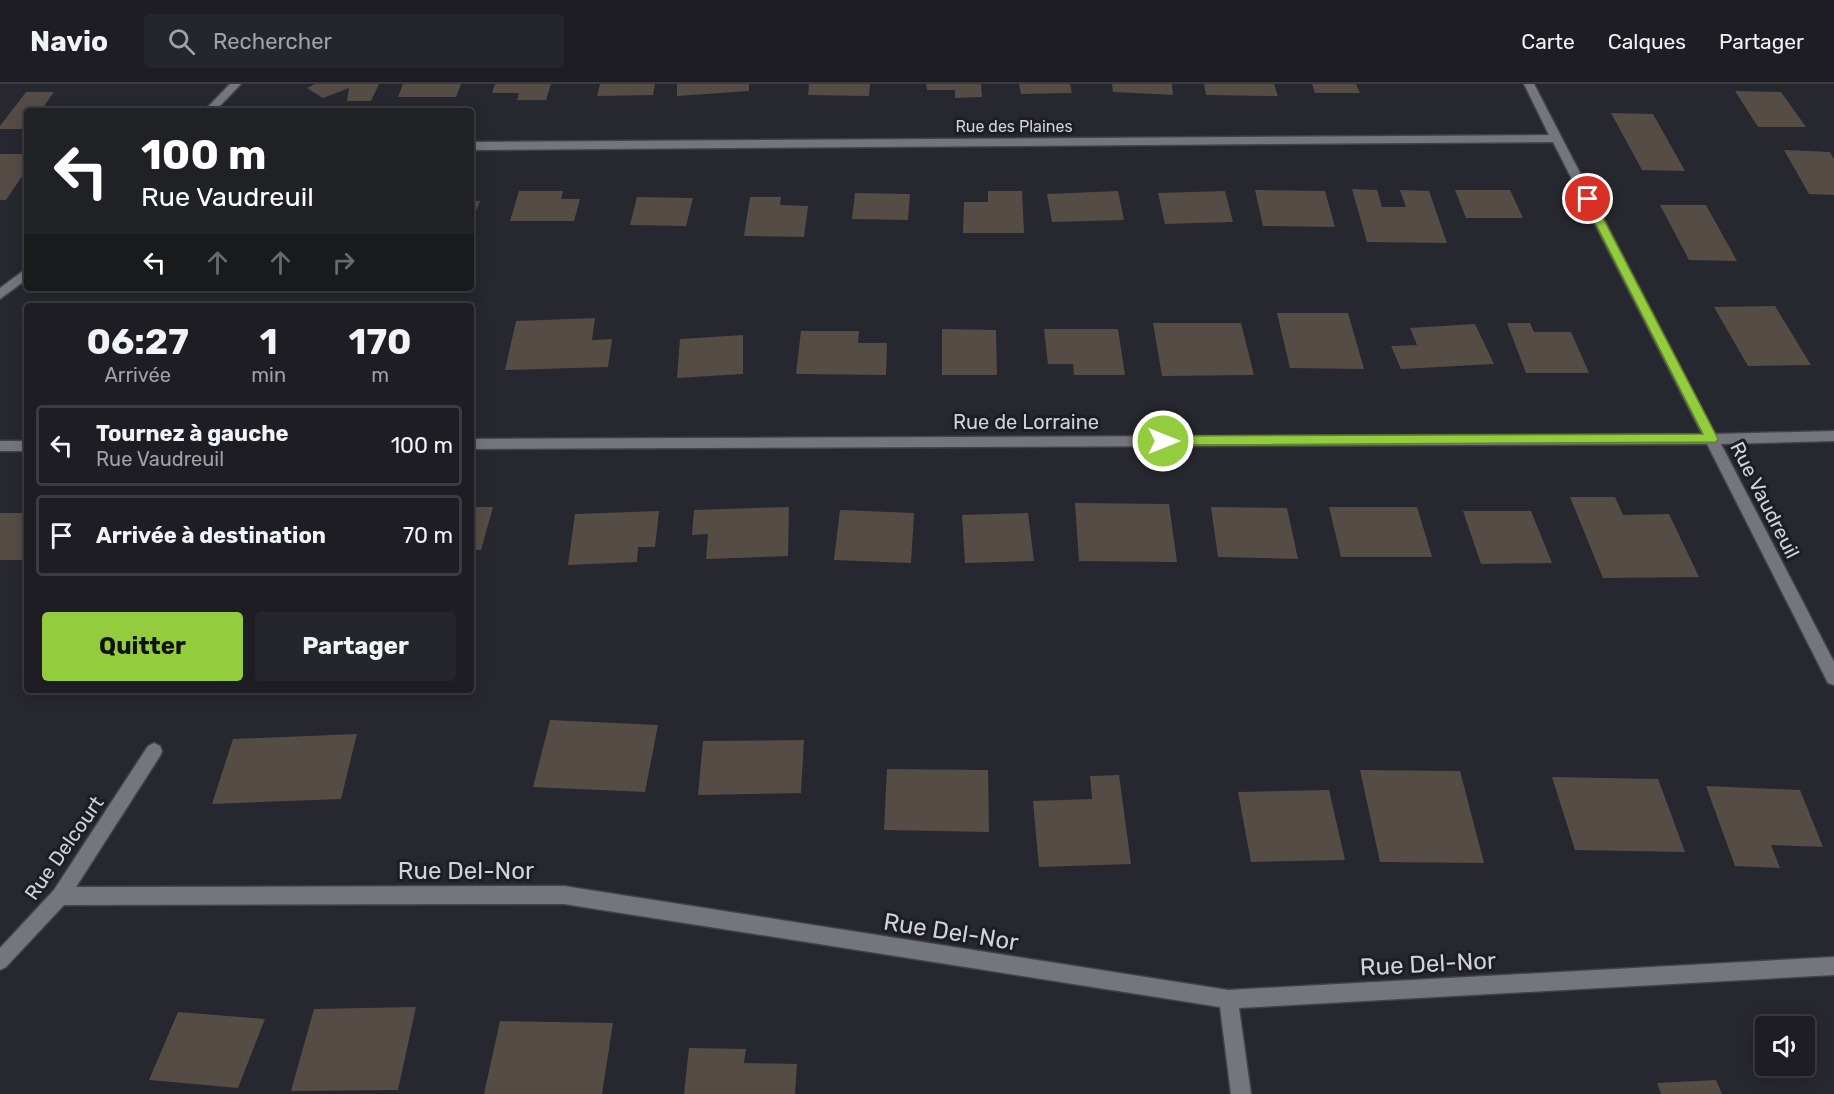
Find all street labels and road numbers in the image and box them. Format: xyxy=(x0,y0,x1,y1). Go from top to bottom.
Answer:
street label: Rue des Plaines xyxy=(955,117,1073,136)
street label: Rue de Lorraine xyxy=(953,410,1099,434)
street label: Rue Vaudreuil xyxy=(1725,438,1805,562)
street label: Rue Delcourt xyxy=(19,791,109,904)
street label: Rue Del-Nor xyxy=(398,857,534,885)
street label: Rue Del-Nor xyxy=(881,908,1021,956)
street label: Rue Del-Nor xyxy=(1359,946,1497,982)

